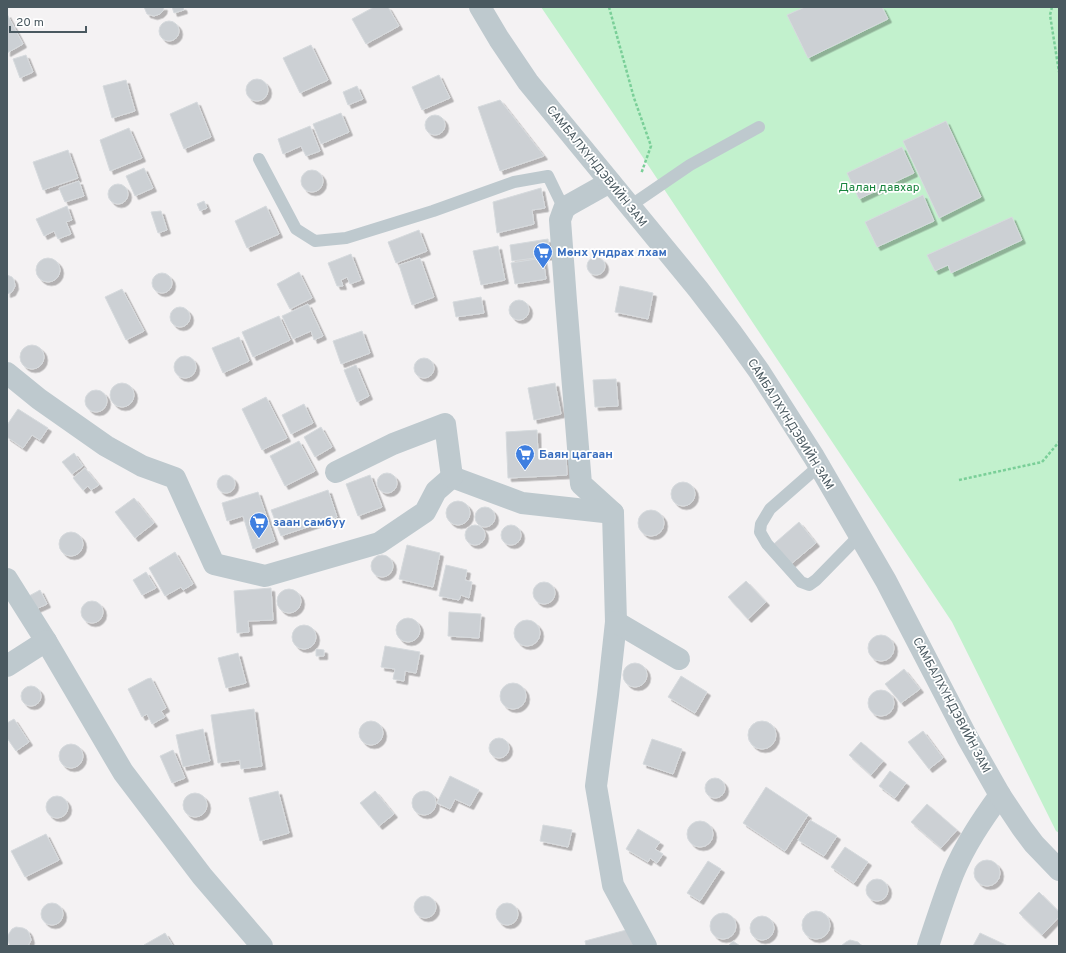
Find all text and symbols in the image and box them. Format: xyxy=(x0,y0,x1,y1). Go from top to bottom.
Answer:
scale bar xyxy=(10,8,86,34)
text: 20 m xyxy=(16,15,44,31)
street label: САМБАЛХҮНДЭВИЙН ЗАМ xyxy=(542,103,650,231)
park label: Далан давхар xyxy=(839,180,920,196)
supermarket icon: Мөнх ундрах лхам xyxy=(532,241,554,269)
place label: Мөнх ундрах лхам xyxy=(557,245,667,261)
street label: САМБАЛХҮНДЭВИЙН ЗАМ xyxy=(743,356,837,493)
supermarket icon: Баян цагаан xyxy=(514,443,536,471)
place label: Баян цагаан xyxy=(539,447,613,463)
supermarket icon: заан самбуу xyxy=(248,511,270,539)
place label: заан самбуу xyxy=(273,515,346,531)
street label: САМБАЛХҮНДЭВИЙН ЗАМ xyxy=(908,635,994,776)

